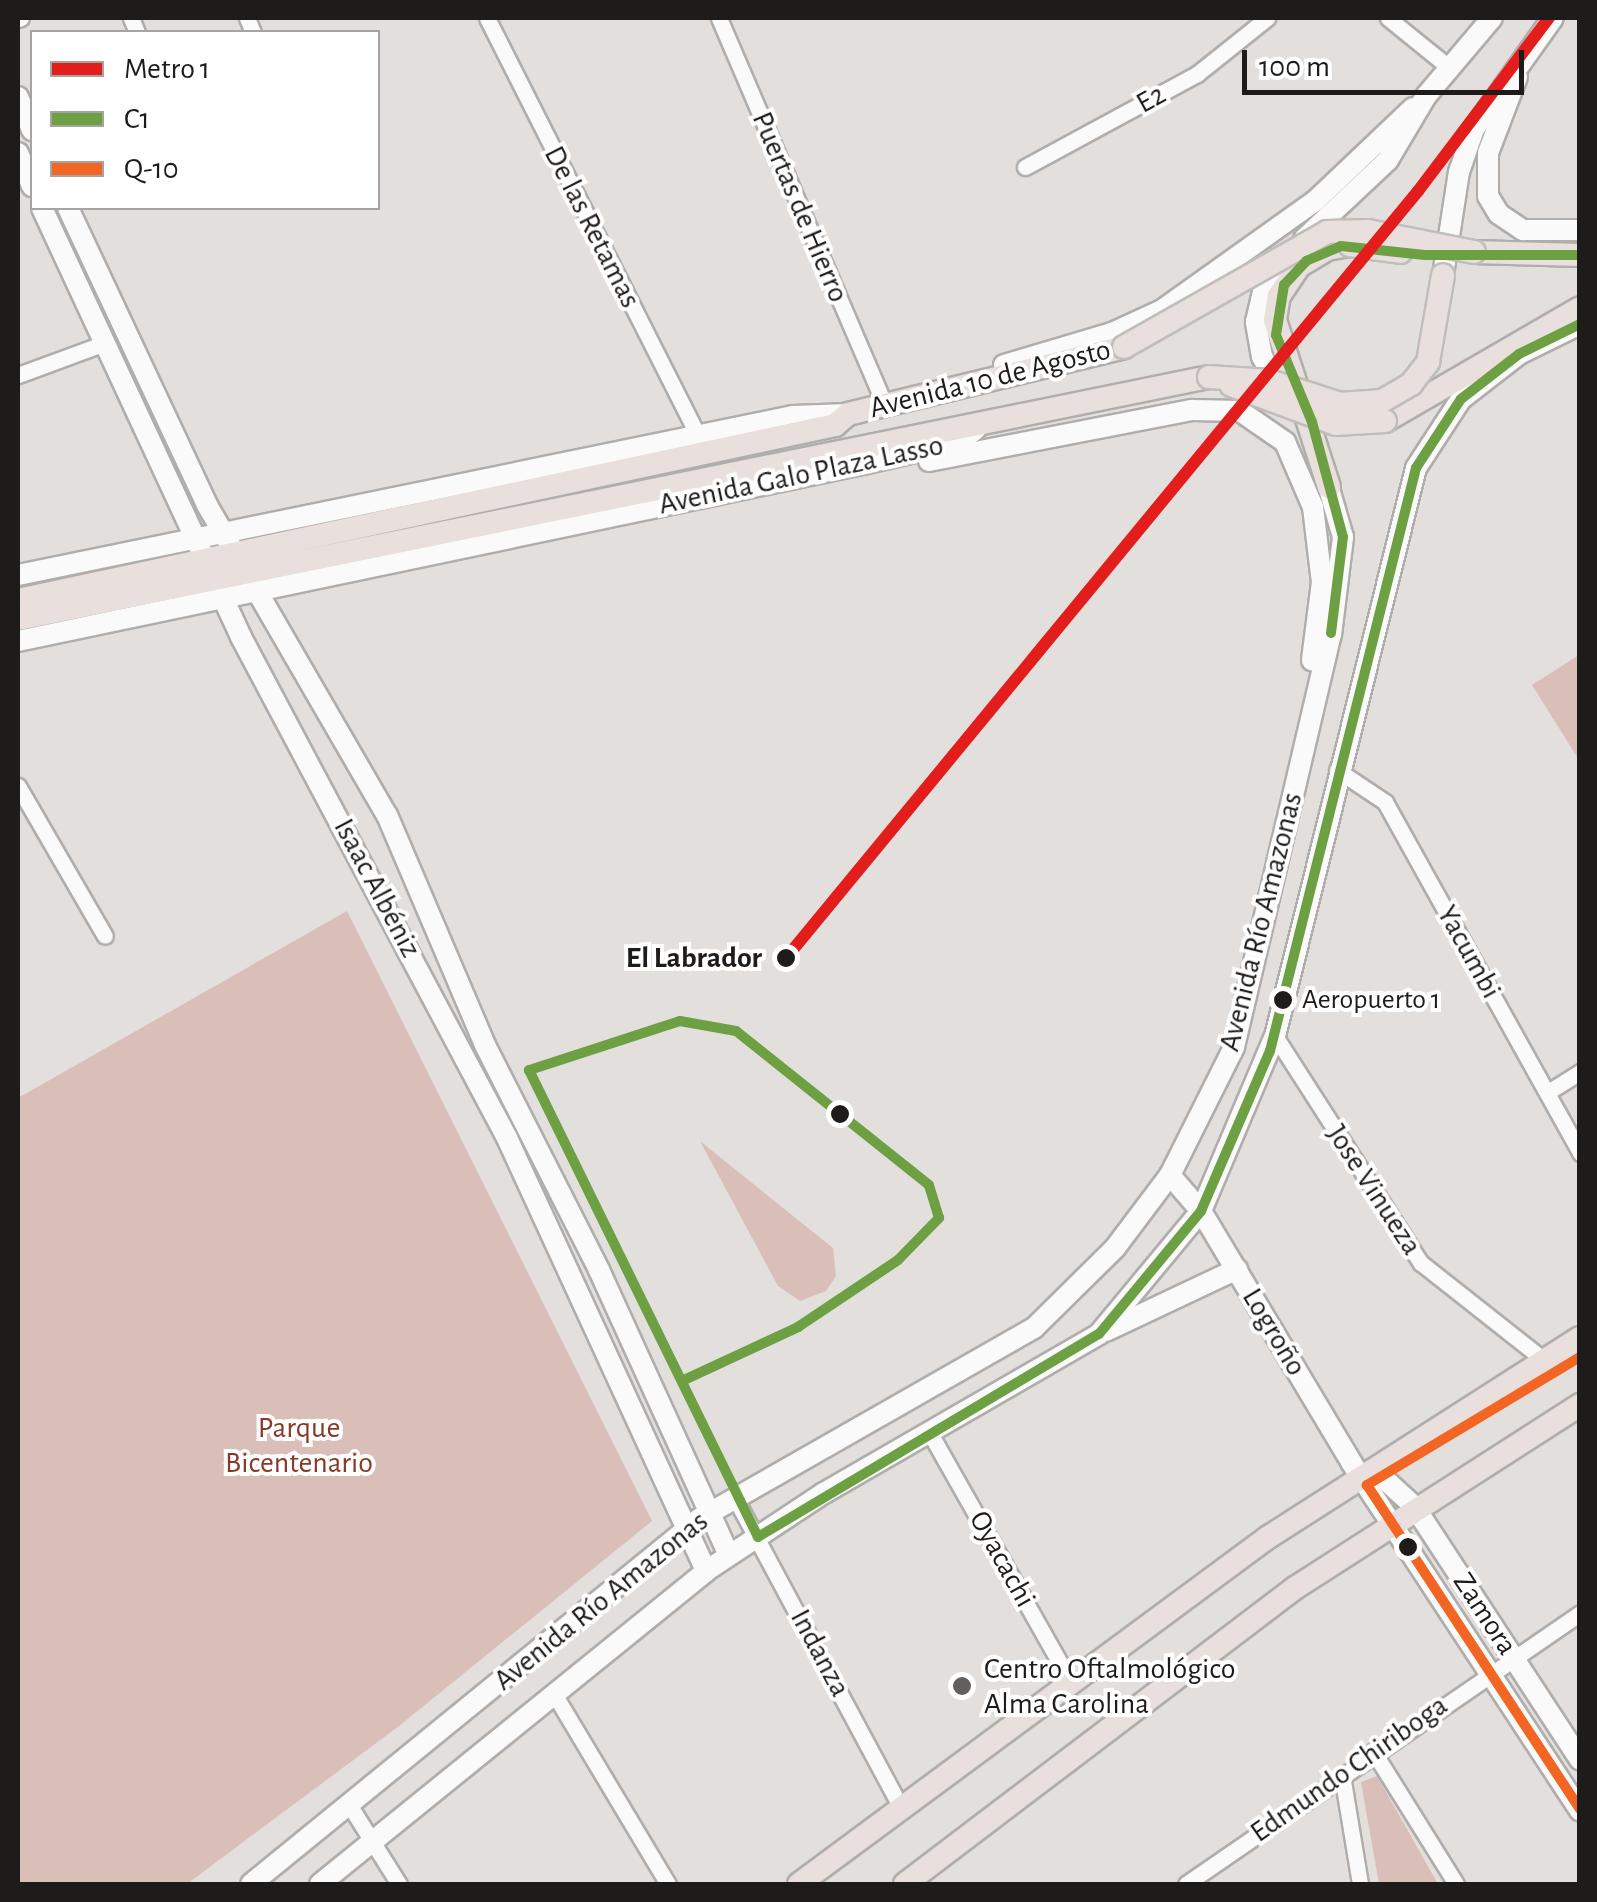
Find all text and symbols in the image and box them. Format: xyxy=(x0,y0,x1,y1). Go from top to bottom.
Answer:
legend xyxy=(30,30,380,210)
scale bar xyxy=(1247,30,1530,92)
text: 100 m xyxy=(1259,52,1330,82)
text: Metro 1 xyxy=(124,54,210,84)
street label: E2 xyxy=(1130,76,1172,122)
text: C1 xyxy=(124,104,150,134)
street label: Puertas de Hierro xyxy=(744,106,856,308)
street label: De las Retamas xyxy=(536,140,648,314)
text: Q-10 xyxy=(124,154,179,184)
street label: Avenida 10 de Agosto xyxy=(866,332,1114,426)
street label: Avenida Galo Plaza Lasso xyxy=(655,427,947,523)
street label: Avenida Río Amazonas xyxy=(1211,789,1311,1055)
street label: Isaac Albéniz xyxy=(325,813,429,963)
street label: Yacumbi xyxy=(1429,899,1509,1005)
place label: El Labrador xyxy=(626,940,762,976)
marker: El Labrador xyxy=(771,943,801,973)
place label: Aeropuerto 1 xyxy=(1302,983,1440,1017)
marker: Aeropuerto 1 xyxy=(1273,990,1293,1010)
unlabelled marker xyxy=(830,1104,850,1124)
street label: Jose Vinueza xyxy=(1319,1118,1429,1262)
street label: Logroño xyxy=(1234,1282,1314,1382)
park label: Parque Bicentenario xyxy=(225,1410,373,1480)
street label: Avenida Río Amazonas xyxy=(487,1504,715,1698)
street label: Oyacachi xyxy=(961,1504,1043,1614)
unlabelled marker xyxy=(1398,1537,1418,1557)
street label: Zamora xyxy=(1445,1566,1525,1662)
street label: Indanza xyxy=(782,1603,858,1703)
place label: Centro Oftalmológico Alma Carolina xyxy=(984,1651,1235,1722)
marker: Centro Oftalmológico Alma Carolina xyxy=(949,1673,975,1699)
street label: Edmundo Chiriboga xyxy=(1243,1688,1455,1850)

